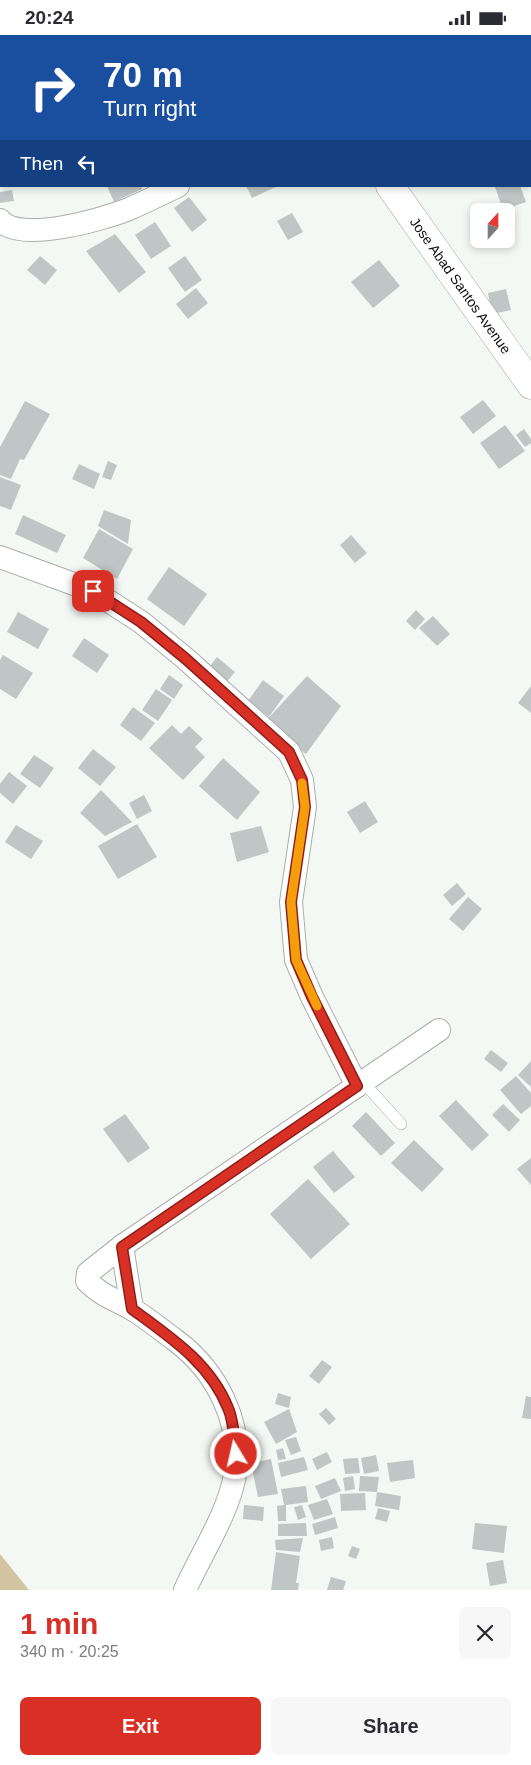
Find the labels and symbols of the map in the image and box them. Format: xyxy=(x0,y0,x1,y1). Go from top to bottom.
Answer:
north arrow xyxy=(470,203,515,247)
street label: Jose Abad Santos Avenue xyxy=(407,214,514,357)
pin xyxy=(72,570,114,612)
position arrow xyxy=(209,1427,261,1479)

